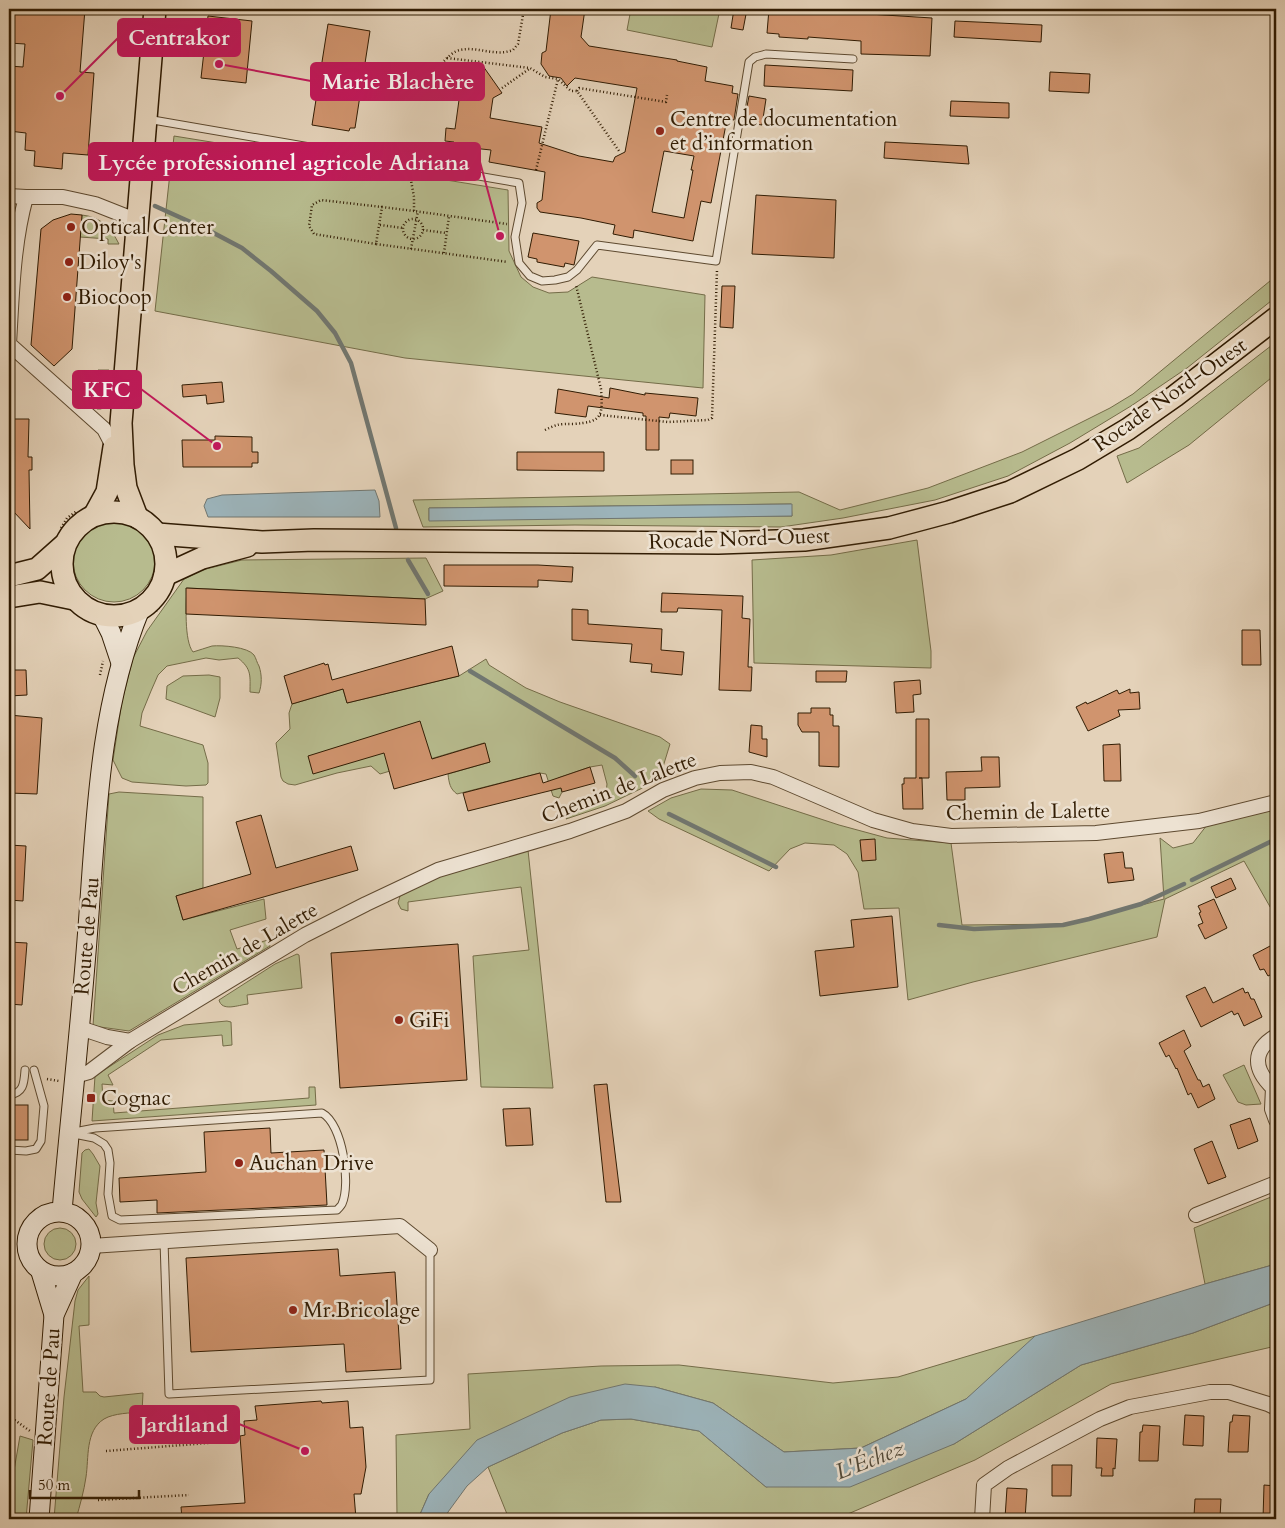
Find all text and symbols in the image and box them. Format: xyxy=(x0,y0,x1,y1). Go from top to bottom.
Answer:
callout: Centrakor xyxy=(118,19,240,56)
text: Centrakor xyxy=(128,23,230,53)
callout: Marie Blachère xyxy=(311,63,484,100)
text: Marie Blachère xyxy=(322,67,474,97)
place label: Centre de documentation et d’information xyxy=(670,105,898,158)
marker: Centre de documentation et d’information xyxy=(654,125,666,137)
callout: Lycée professionnel agricole Adriana xyxy=(89,143,480,180)
text: Lycée professionnel agricole Adriana xyxy=(98,148,470,178)
place label: Optical Center xyxy=(81,213,214,242)
marker: Optical Center xyxy=(65,221,77,233)
place label: Diloy's xyxy=(79,248,142,277)
marker: Diloy's xyxy=(63,256,75,268)
place label: Biocoop xyxy=(77,283,152,312)
marker: Biocoop xyxy=(61,291,73,303)
street label: Rocade Nord-Ouest xyxy=(1087,331,1253,459)
callout: KFC xyxy=(73,371,141,408)
text: KFC xyxy=(83,375,131,405)
street label: Rocade Nord-Ouest xyxy=(648,521,830,557)
street label: Chemin de Lalette xyxy=(537,745,701,831)
street label: Chemin de Lalette xyxy=(946,796,1110,828)
street label: Route de Pau xyxy=(67,876,107,996)
street label: Chemin de Lalette xyxy=(167,895,323,1003)
place label: GiFi xyxy=(409,1006,449,1035)
marker: GiFi xyxy=(393,1014,405,1026)
place label: Cognac xyxy=(101,1084,171,1113)
marker: Cognac xyxy=(85,1092,97,1104)
place label: Auchan Drive xyxy=(249,1149,374,1178)
marker: Auchan Drive xyxy=(233,1157,245,1169)
place label: Mr.Bricolage xyxy=(303,1296,420,1325)
marker: Mr.Bricolage xyxy=(287,1304,299,1316)
street label: Route de Pau xyxy=(30,1327,68,1447)
callout: Jardiland xyxy=(130,1406,239,1443)
text: Jardiland xyxy=(137,1410,229,1440)
water label: L'Échez xyxy=(831,1433,910,1487)
scale bar xyxy=(30,1468,139,1500)
text: 50 m xyxy=(38,1475,70,1495)

